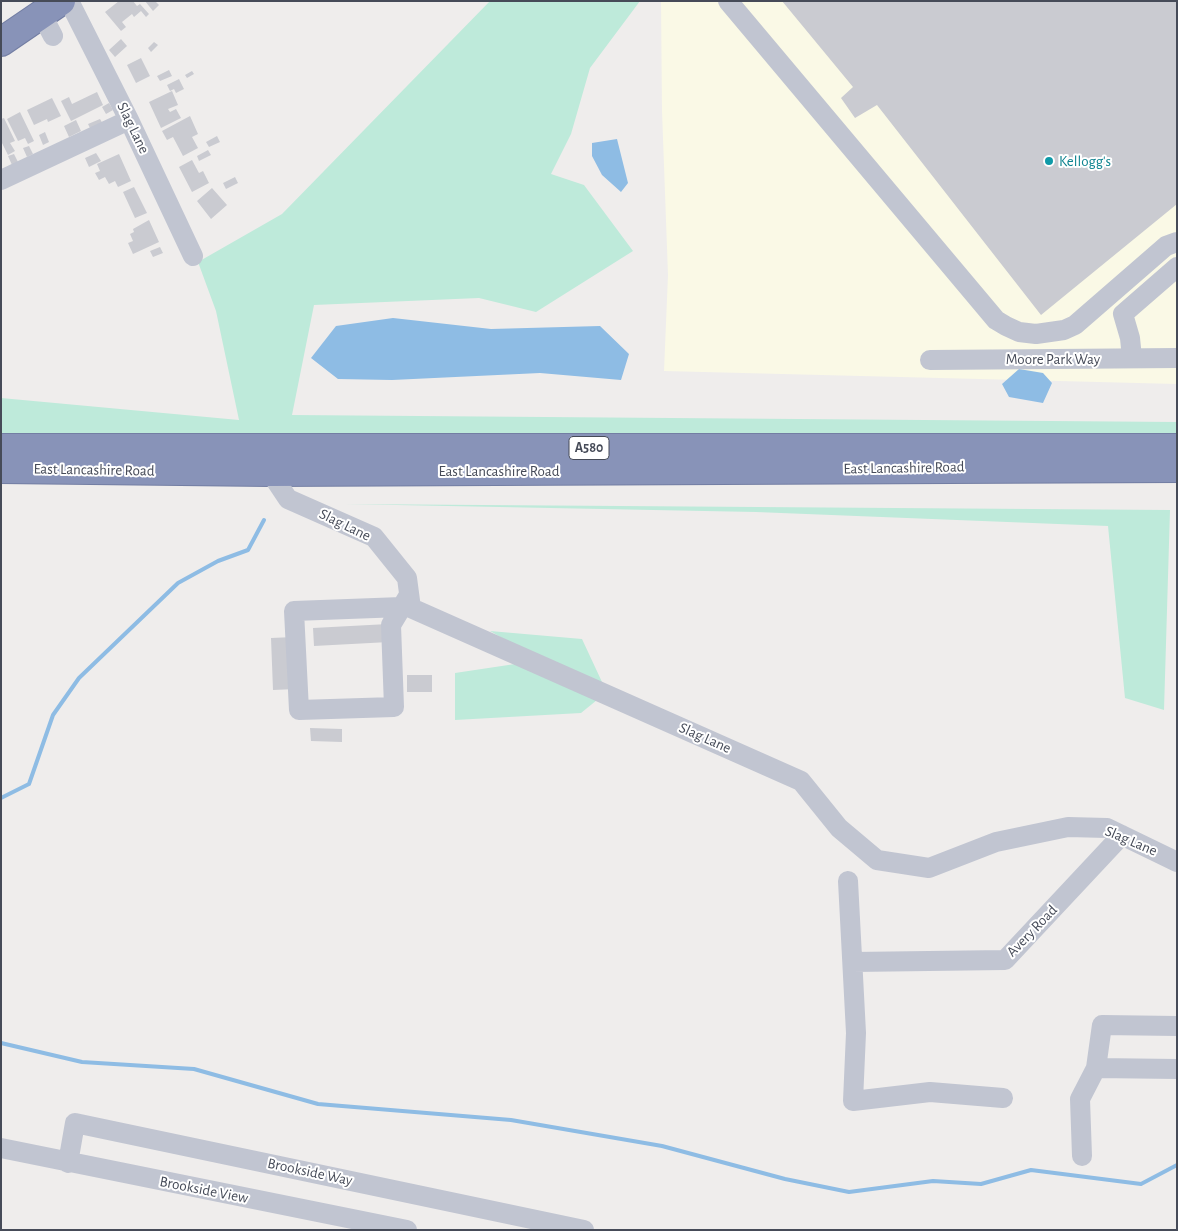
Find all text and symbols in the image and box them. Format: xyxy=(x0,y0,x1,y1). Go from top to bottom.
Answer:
street label: Slag Lane xyxy=(113,99,153,157)
place label: Kellogg's xyxy=(1059,152,1111,170)
marker: Kellogg's xyxy=(1043,155,1055,167)
street label: Moore Park Way xyxy=(1006,350,1100,368)
road number: A580 xyxy=(569,436,609,459)
street label: East Lancashire Road xyxy=(843,458,965,478)
street label: East Lancashire Road xyxy=(33,460,155,480)
street label: East Lancashire Road xyxy=(438,462,560,480)
street label: Slag Lane xyxy=(316,505,374,545)
street label: Slag Lane xyxy=(676,719,734,757)
street label: Slag Lane xyxy=(1102,822,1160,860)
street label: Avery Road xyxy=(1003,901,1061,961)
street label: Brookside Way xyxy=(266,1154,354,1190)
street label: Brookside View xyxy=(158,1173,250,1207)

